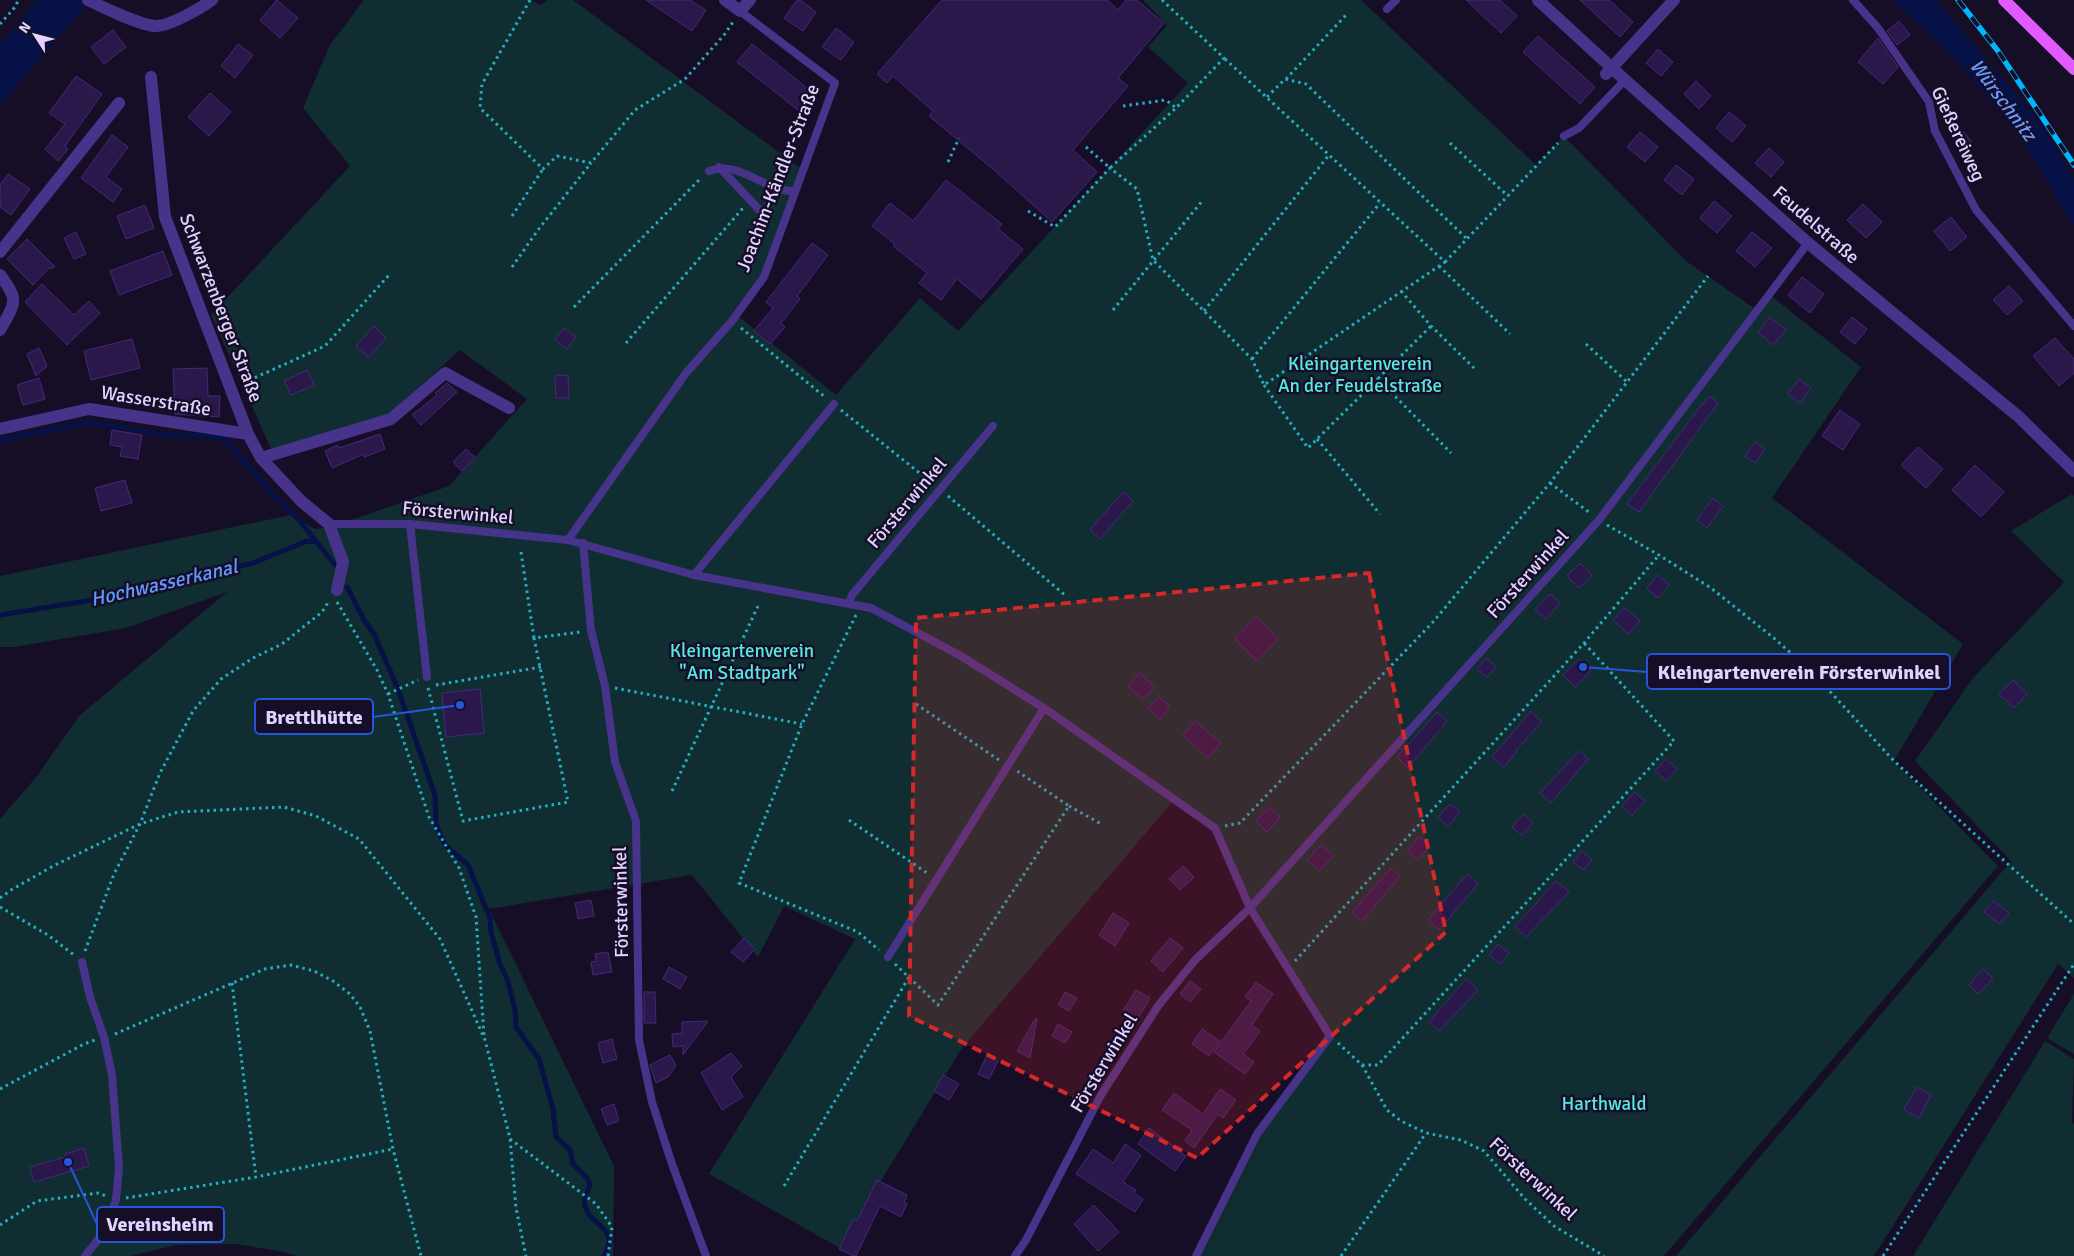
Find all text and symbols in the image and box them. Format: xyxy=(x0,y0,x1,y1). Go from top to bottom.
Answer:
north arrow xyxy=(10,10,60,60)
text: N xyxy=(15,19,35,37)
water label: Würschnitz xyxy=(1964,54,2043,148)
street label: Joachim-Kändler-Straße xyxy=(731,81,825,275)
street label: Gießereiweg xyxy=(1925,83,1991,185)
street label: Feudelstraße xyxy=(1768,181,1864,269)
street label: Schwarzenberger Straße xyxy=(174,210,268,406)
park label: Kleingartenverein An der Feudelstraße xyxy=(1278,352,1442,398)
street label: Wasserstraße xyxy=(99,380,213,422)
street label: Försterwinkel xyxy=(862,453,952,553)
street label: Försterwinkel xyxy=(401,496,515,530)
street label: Försterwinkel xyxy=(1482,524,1574,624)
water label: Hochwasserkanal xyxy=(88,553,242,612)
park label: Kleingartenverein "Am Stadtpark" xyxy=(670,639,814,685)
callout: Kleingartenverein Försterwinkel xyxy=(1647,654,1950,689)
text: Kleingartenverein Försterwinkel xyxy=(1658,660,1940,685)
callout: Brettlhütte xyxy=(255,699,373,734)
text: Brettlhütte xyxy=(265,705,363,730)
street label: Försterwinkel xyxy=(608,846,634,958)
street label: Försterwinkel xyxy=(1065,1009,1143,1117)
park label: Harthwald xyxy=(1561,1092,1647,1116)
street label: Försterwinkel xyxy=(1484,1132,1582,1226)
callout: Vereinsheim xyxy=(97,1207,224,1242)
text: Vereinsheim xyxy=(106,1212,214,1237)

